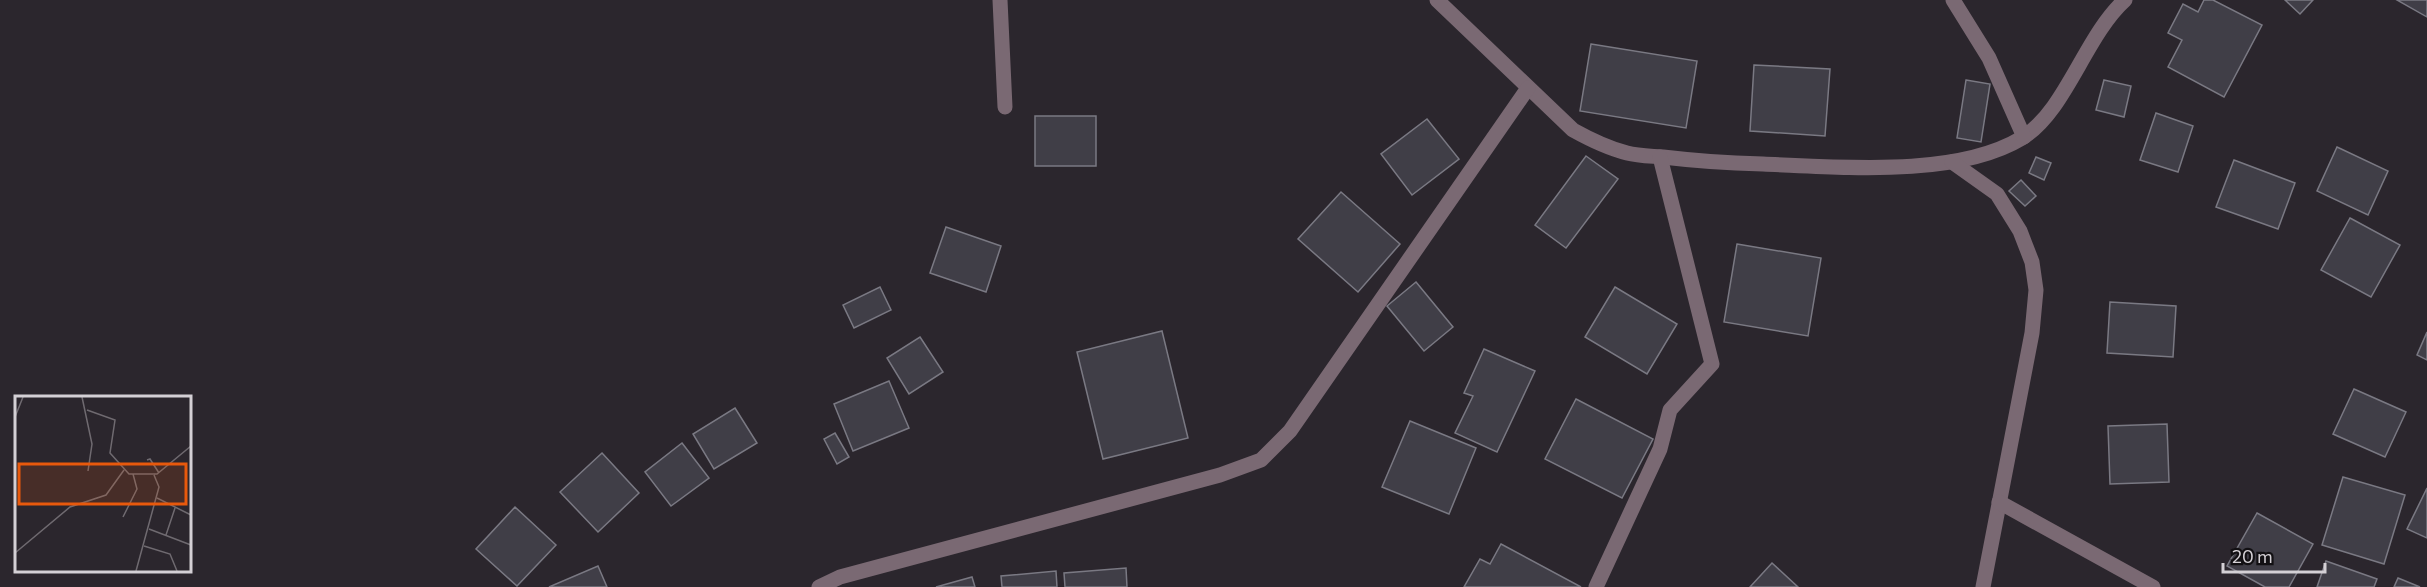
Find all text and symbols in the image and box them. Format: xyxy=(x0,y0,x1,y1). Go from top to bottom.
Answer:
inset map xyxy=(15,396,190,572)
scale bar xyxy=(2223,536,2325,574)
text: 20 m xyxy=(2232,545,2273,567)

